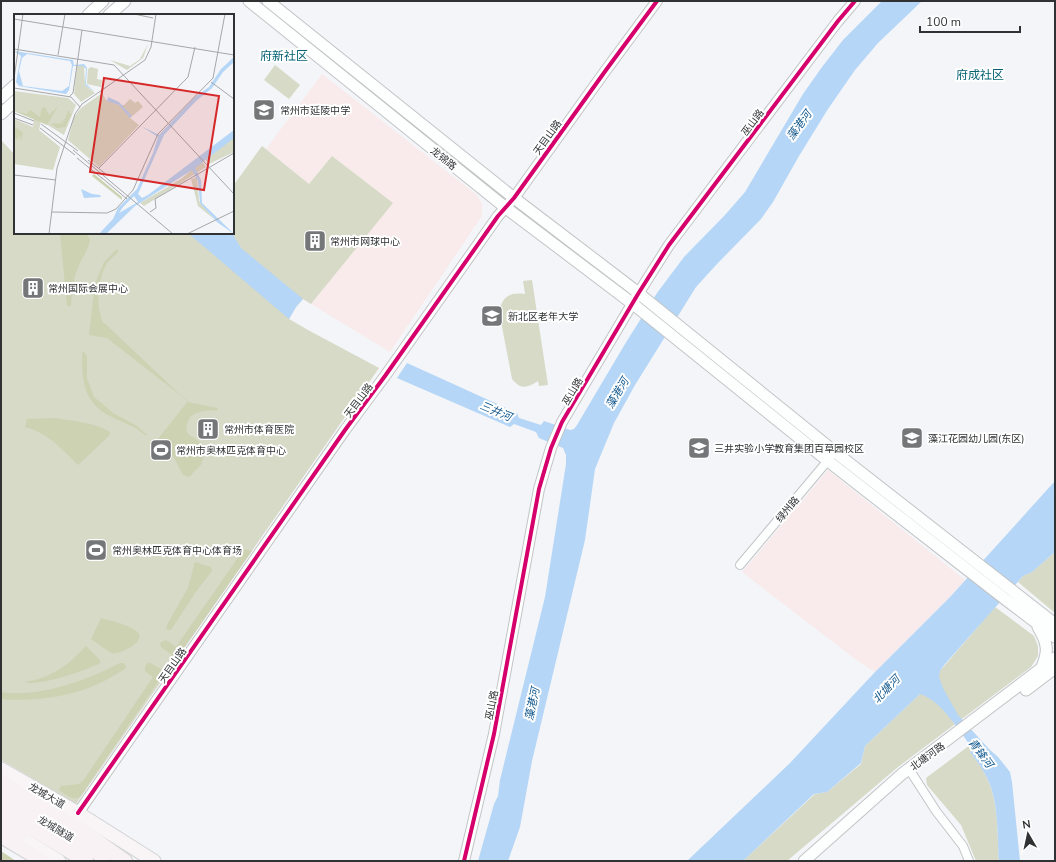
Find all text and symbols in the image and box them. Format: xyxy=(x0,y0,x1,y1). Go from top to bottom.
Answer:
scale bar xyxy=(920,8,1020,34)
inset map xyxy=(14,14,234,234)
text: 100 m xyxy=(926,14,961,30)
district label: 府新社区 xyxy=(260,48,308,64)
district label: 府成社区 xyxy=(956,67,1004,83)
school or university icon: 常州市延陵中学 xyxy=(251,97,277,123)
place label: 常州市延陵中学 xyxy=(280,104,350,118)
street label: 巫山路 xyxy=(738,106,767,139)
water label: 藻港河 xyxy=(784,106,816,143)
street label: 天目山路 xyxy=(530,117,565,158)
street label: 龙锦路 xyxy=(427,144,459,174)
building icon: 常州市网球中心 xyxy=(302,228,328,254)
place label: 常州市网球中心 xyxy=(330,235,400,249)
building icon: 常州国际会展中心 xyxy=(20,275,46,301)
place label: 常州国际会展中心 xyxy=(48,282,128,296)
school or university icon: 新北区老年大学 xyxy=(479,303,505,329)
place label: 新北区老年大学 xyxy=(508,310,578,324)
water label: 藻港河 xyxy=(603,374,633,411)
street label: 巫山路 xyxy=(559,375,587,408)
street label: 天目山路 xyxy=(341,380,376,421)
water label: 三井河 xyxy=(478,398,516,426)
building icon: 常州市体育医院 xyxy=(195,416,221,442)
place label: 常州市体育医院 xyxy=(224,423,294,437)
school or university icon: 藻江花园幼儿园(东区) xyxy=(899,425,925,451)
place label: 藻江花园幼儿园(东区) xyxy=(928,432,1024,446)
school or university icon: 三井实验小学教育集团百草园校区 xyxy=(686,435,712,461)
sports icon: 常州市奥林匹克体育中心 xyxy=(148,437,174,463)
place label: 三井实验小学教育集团百草园校区 xyxy=(714,442,864,456)
place label: 常州市奥林匹克体育中心 xyxy=(176,444,286,458)
street label: 绿州路 xyxy=(773,494,803,526)
sports icon: 常州奥林匹克体育中心体育场 xyxy=(83,537,109,563)
place label: 常州奥林匹克体育中心体育场 xyxy=(112,544,242,558)
street label: 天目山路 xyxy=(156,645,190,686)
water label: 北塘河 xyxy=(870,671,905,706)
water label: 藻港河 xyxy=(522,684,544,722)
street label: 巫山路 xyxy=(482,689,502,721)
water label: 青锋河 xyxy=(965,736,998,773)
street label: 北塘河路 xyxy=(907,739,948,774)
street label: 龙城大道 xyxy=(26,780,67,812)
street label: 龙城隧道 xyxy=(35,813,76,845)
north arrow xyxy=(1008,814,1048,854)
text: N xyxy=(1021,817,1032,833)

